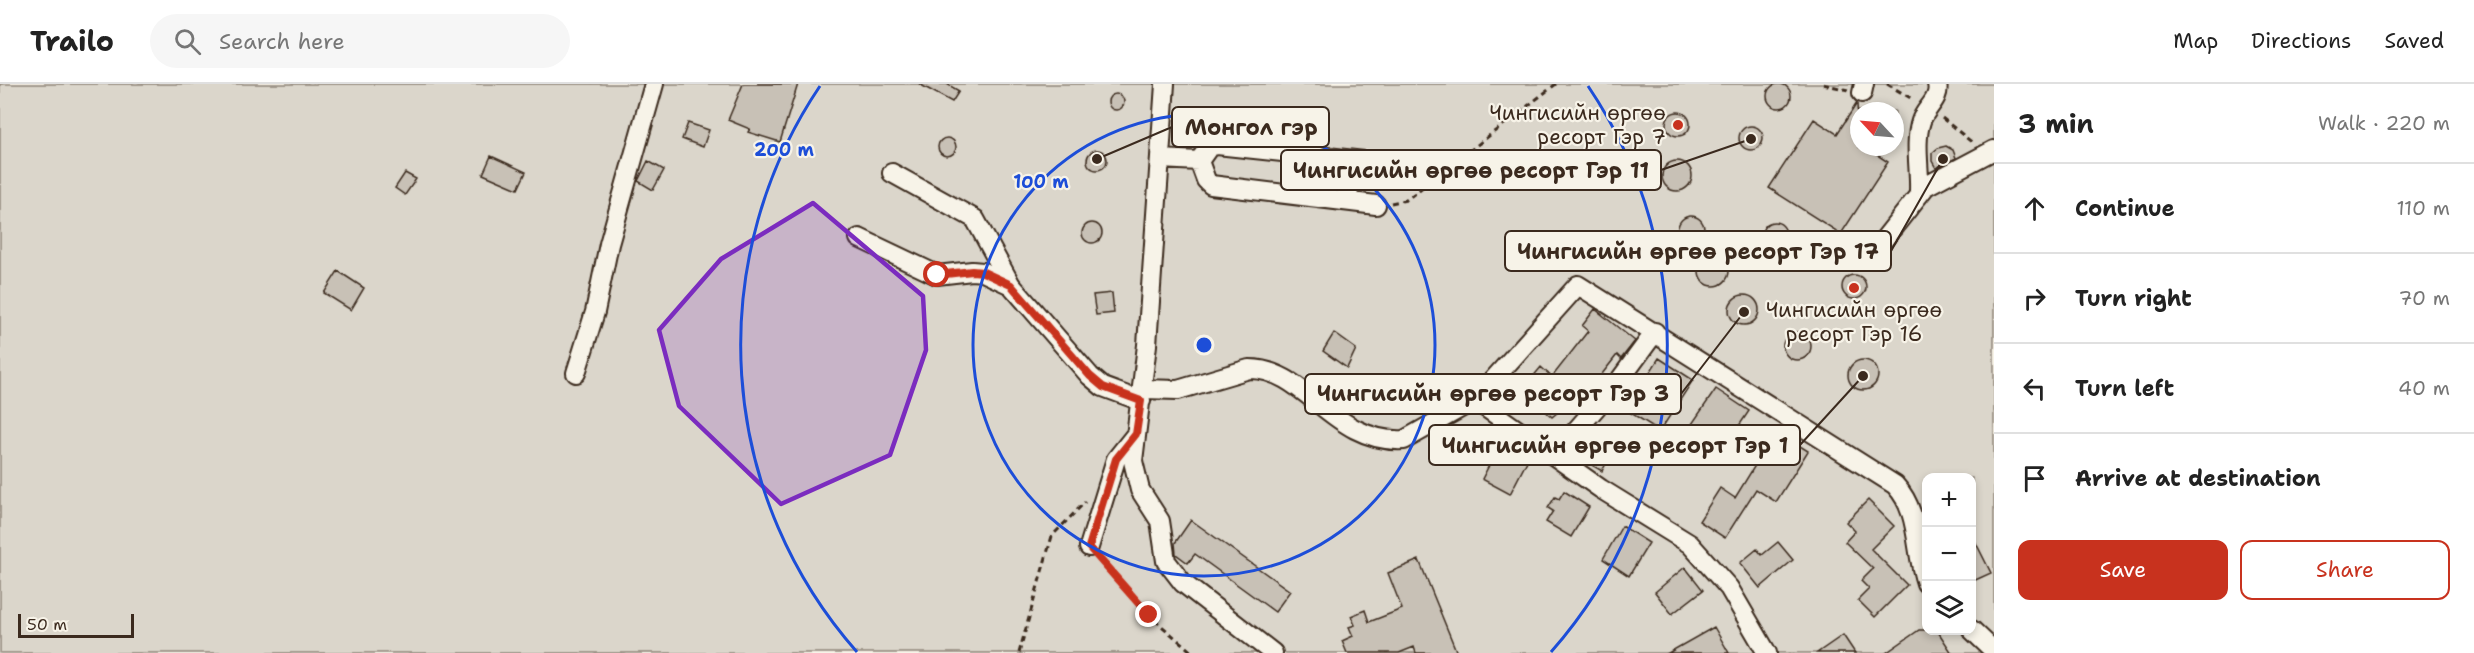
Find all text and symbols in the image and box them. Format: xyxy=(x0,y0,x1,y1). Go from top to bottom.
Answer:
search box xyxy=(150,14,570,68)
text: Trailo xyxy=(30,22,114,60)
icon: search xyxy=(171,25,204,58)
text: Search here xyxy=(219,27,345,56)
text: Map xyxy=(2173,27,2218,55)
text: Directions xyxy=(2251,27,2351,55)
text: Saved xyxy=(2384,27,2444,55)
place label: Чингисийн өргөө ресорт Гэр 7 xyxy=(1489,99,1666,151)
north arrow xyxy=(1850,102,1904,156)
text: 3 min xyxy=(2018,106,2094,141)
callout: Монгол гэр xyxy=(1172,107,1329,147)
text: Walk · 220 m xyxy=(2318,110,2450,136)
text: Монгол гэр xyxy=(1184,113,1318,142)
marker: Чингисийн өргөө ресорт Гэр 7 xyxy=(1671,118,1685,132)
text: 200 m xyxy=(754,138,815,162)
callout: Чингисийн өргөө ресорт Гэр 11 xyxy=(1281,150,1661,190)
text: Чингисийн өргөө ресорт Гэр 11 xyxy=(1293,156,1649,185)
text: 100 m xyxy=(1013,170,1069,194)
icon: ahead xyxy=(2018,192,2051,225)
text: Continue xyxy=(2075,194,2175,223)
text: 110 m xyxy=(2396,195,2450,221)
callout: Чингисийн өргөө ресорт Гэр 17 xyxy=(1505,231,1891,271)
text: Чингисийн өргөө ресорт Гэр 17 xyxy=(1517,237,1879,266)
route start xyxy=(923,261,949,287)
marker: Чингисийн өргөө ресорт Гэр 16 xyxy=(1847,281,1861,295)
icon: right xyxy=(2018,282,2051,315)
text: Turn right xyxy=(2075,284,2192,313)
text: 70 m xyxy=(2398,285,2450,311)
place label: Чингисийн өргөө ресорт Гэр 16 xyxy=(1766,296,1942,348)
centre of rings xyxy=(1194,335,1214,355)
icon: left xyxy=(2018,372,2051,405)
callout: Чингисийн өргөө ресорт Гэр 3 xyxy=(1305,374,1681,414)
text: Turn left xyxy=(2075,374,2174,403)
text: 40 m xyxy=(2398,375,2450,401)
text: Чингисийн өргөө ресорт Гэр 3 xyxy=(1317,379,1669,408)
callout: Чингисийн өргөө ресорт Гэр 1 xyxy=(1429,425,1800,465)
text: Чингисийн өргөө ресорт Гэр 1 xyxy=(1442,431,1788,460)
icon: arrive xyxy=(2018,462,2051,495)
text: Arrive at destination xyxy=(2075,464,2321,493)
map controls xyxy=(1922,473,1976,635)
button: + xyxy=(1922,473,1976,527)
button: − xyxy=(1922,527,1976,581)
button: Save xyxy=(2018,540,2228,600)
button: Share xyxy=(2240,540,2450,600)
button: layers xyxy=(1922,581,1976,635)
route end xyxy=(1135,601,1161,627)
scale bar xyxy=(18,611,134,638)
text: 50 m xyxy=(27,614,67,635)

